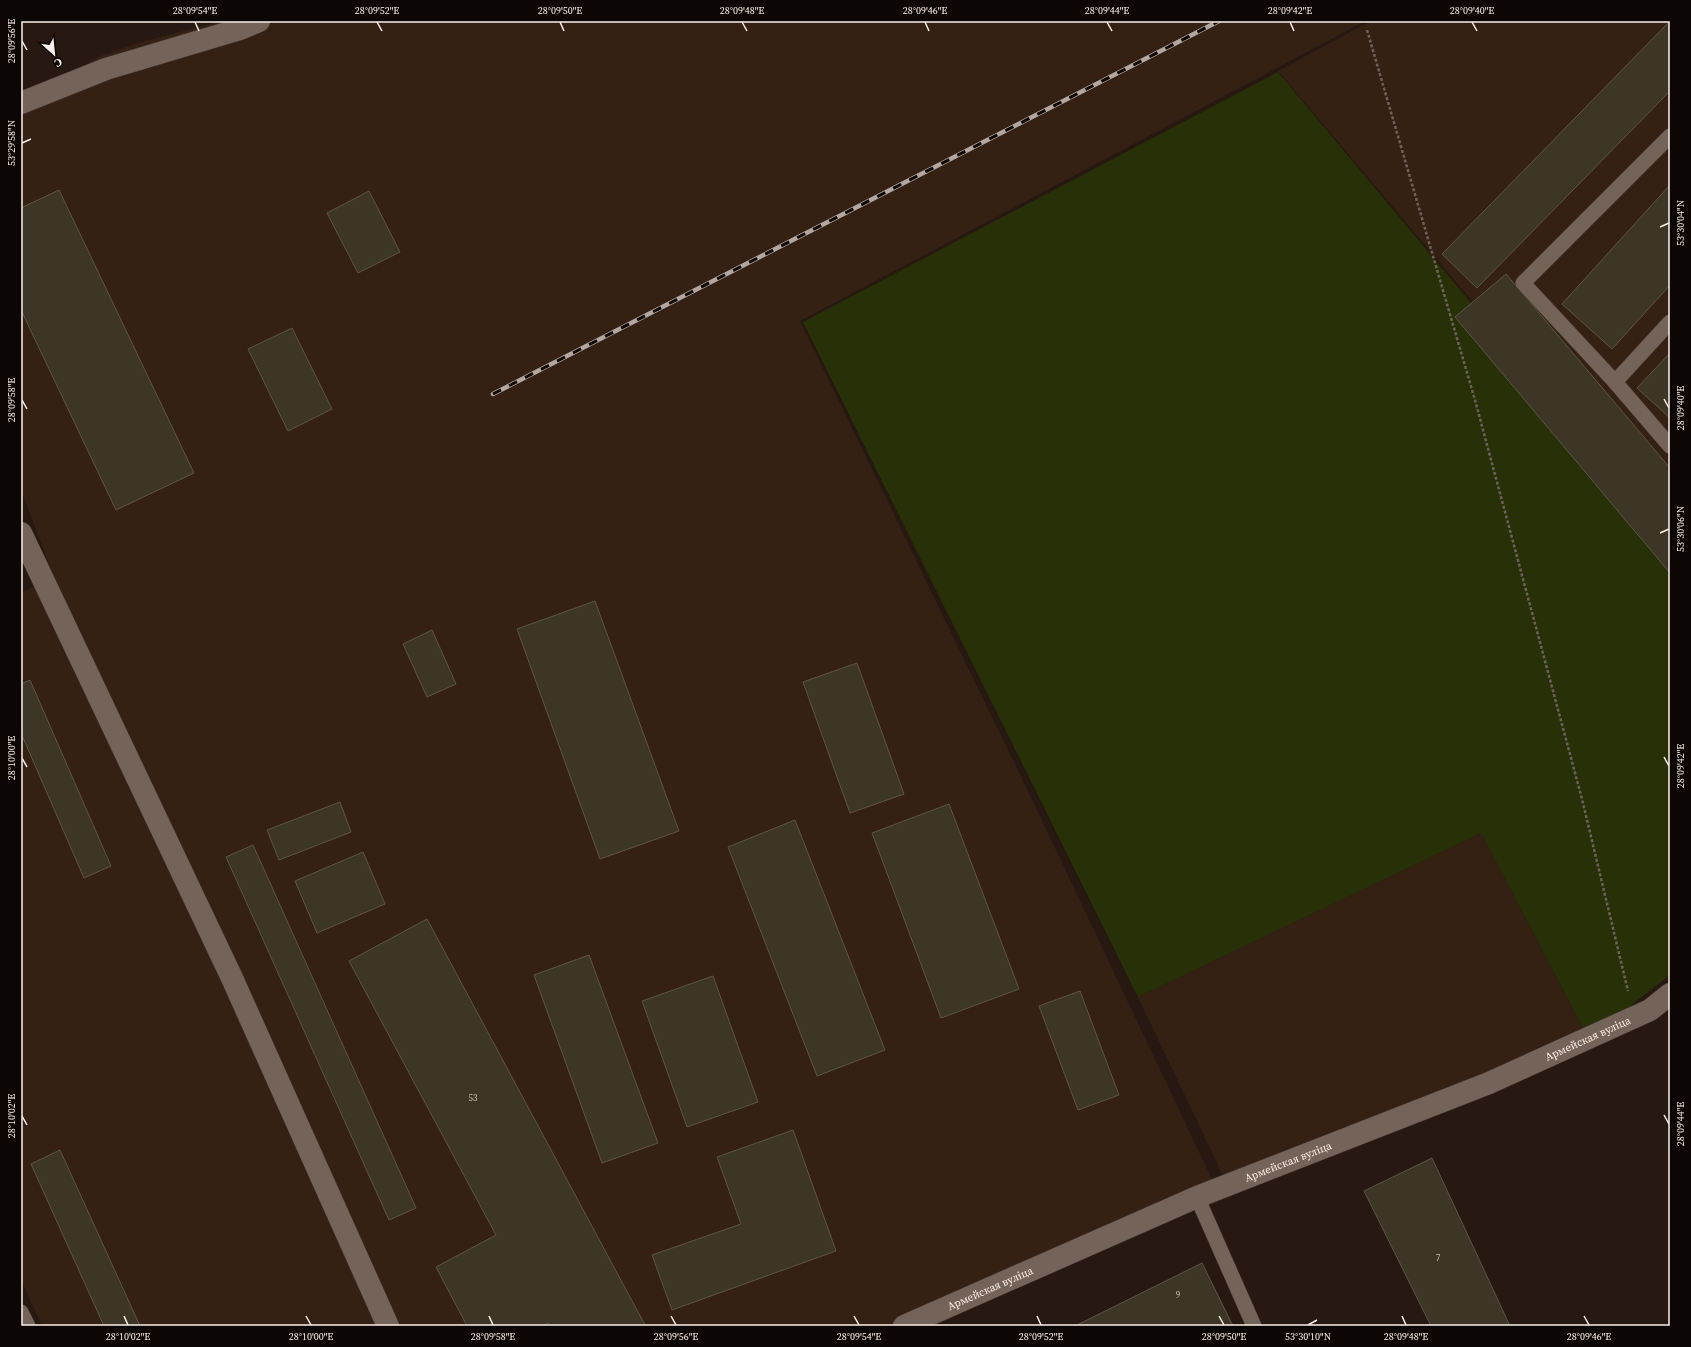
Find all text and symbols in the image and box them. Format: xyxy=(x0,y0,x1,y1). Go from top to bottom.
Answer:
text: 28°09'54"E xyxy=(173,4,217,17)
text: 28°09'52"E xyxy=(355,4,399,17)
text: 28°09'50"E xyxy=(538,4,582,17)
text: 28°09'48"E xyxy=(720,4,764,17)
text: 28°09'46"E xyxy=(903,4,947,17)
text: 28°09'44"E xyxy=(1085,4,1129,17)
text: 28°09'42"E xyxy=(1268,4,1312,17)
text: 28°09'40"E xyxy=(1450,4,1494,17)
text: 28°09'56"E xyxy=(5,19,18,63)
north arrow xyxy=(34,34,74,74)
text: С xyxy=(52,54,65,71)
text: 53°29'58"N xyxy=(5,120,18,166)
text: 53°30'04"N xyxy=(1674,200,1687,246)
text: 28°09'58"E xyxy=(5,378,18,422)
text: 28°09'40"E xyxy=(1674,386,1687,430)
text: 53°30'06"N xyxy=(1674,506,1687,552)
text: 28°10'00"E xyxy=(5,736,18,780)
text: 28°09'42"E xyxy=(1674,744,1687,788)
street label: Армейская вуліца xyxy=(1543,1012,1633,1064)
house number: 53 xyxy=(468,1092,478,1104)
text: 28°10'02"E xyxy=(5,1094,18,1138)
text: 28°09'44"E xyxy=(1674,1102,1687,1146)
street label: Армейская вуліца xyxy=(1242,1137,1334,1185)
house number: 7 xyxy=(1436,1252,1441,1264)
street label: Армейская вуліца xyxy=(945,1263,1036,1314)
house number: 9 xyxy=(1176,1289,1181,1301)
text: 28°10'02"E xyxy=(106,1330,150,1343)
text: 28°10'00"E xyxy=(289,1330,333,1343)
text: 28°09'58"E xyxy=(471,1330,515,1343)
text: 28°09'56"E xyxy=(654,1330,698,1343)
text: 28°09'54"E xyxy=(837,1330,881,1343)
text: 28°09'52"E xyxy=(1019,1330,1063,1343)
text: 28°09'50"E xyxy=(1202,1330,1246,1343)
text: 53°30'10"N xyxy=(1285,1330,1331,1343)
text: 28°09'48"E xyxy=(1384,1330,1428,1343)
text: 28°09'46"E xyxy=(1567,1330,1611,1343)

